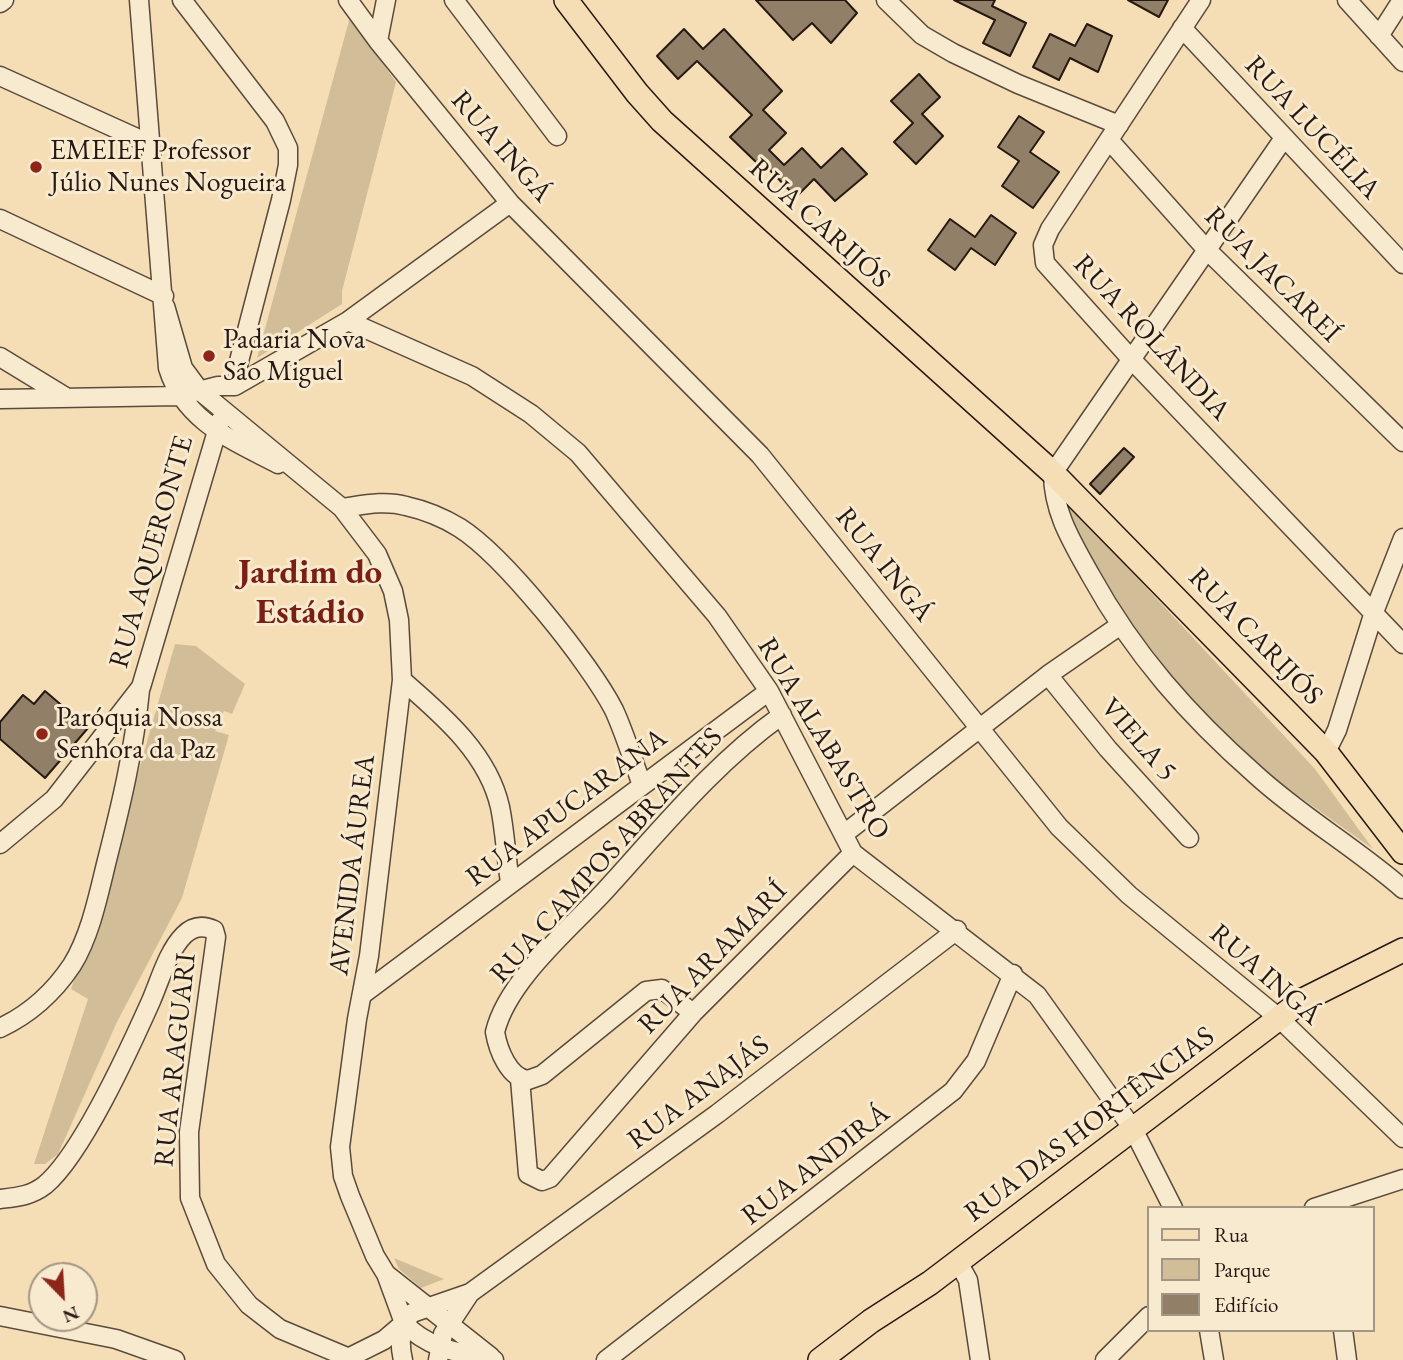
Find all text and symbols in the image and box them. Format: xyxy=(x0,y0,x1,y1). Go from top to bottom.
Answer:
street label: RUA LUCÉLIA xyxy=(1237,49,1387,207)
street label: RUA INGÁ xyxy=(443,84,559,210)
place label: EMEIEF Professor Júlio Nunes Nogueira xyxy=(50,134,286,200)
street label: RUA CARIJÓS xyxy=(742,152,896,296)
marker: EMEIEF Professor Júlio Nunes Nogueira xyxy=(28,159,44,175)
street label: RUA JACAREÍ xyxy=(1197,200,1347,350)
street label: RUA ROLÂNDIA xyxy=(1065,248,1237,428)
place label: Padaria Nova São Miguel xyxy=(223,323,365,389)
marker: Padaria Nova São Miguel xyxy=(201,348,217,364)
street label: RUA AQUERONTE xyxy=(103,432,201,672)
street label: RUA INGÁ xyxy=(828,501,940,629)
district label: Jardim do Estádio xyxy=(238,552,382,634)
street label: RUA CARIJÓS xyxy=(1181,561,1329,713)
street label: RUA ALABASTRO xyxy=(749,632,897,846)
street label: VIELA 5 xyxy=(1093,692,1183,788)
place label: Paróquia Nossa Senhora da Paz xyxy=(56,701,223,767)
street label: RUA APUCARANA xyxy=(460,722,674,894)
street label: RUA CAMPOS ABRANTES xyxy=(484,722,730,990)
marker: Paróquia Nossa Senhora da Paz xyxy=(34,726,50,742)
street label: AVENIDA ÁUREA xyxy=(323,753,383,977)
street label: RUA ARAMARÍ xyxy=(632,875,794,1041)
street label: RUA INGÁ xyxy=(1202,917,1328,1033)
street label: RUA ARAGUARI xyxy=(148,952,204,1168)
street label: RUA DAS HORTÊNCIAS xyxy=(959,1020,1221,1230)
street label: RUA ANAJÁS xyxy=(622,1029,776,1157)
street label: RUA ANDIRÁ xyxy=(735,1097,897,1233)
legend xyxy=(1148,1206,1375,1332)
text: Rua xyxy=(1214,1221,1248,1248)
text: Parque xyxy=(1214,1256,1270,1283)
north arrow xyxy=(28,1262,98,1332)
text: Edifício xyxy=(1214,1291,1278,1318)
text: N xyxy=(59,1300,83,1329)

